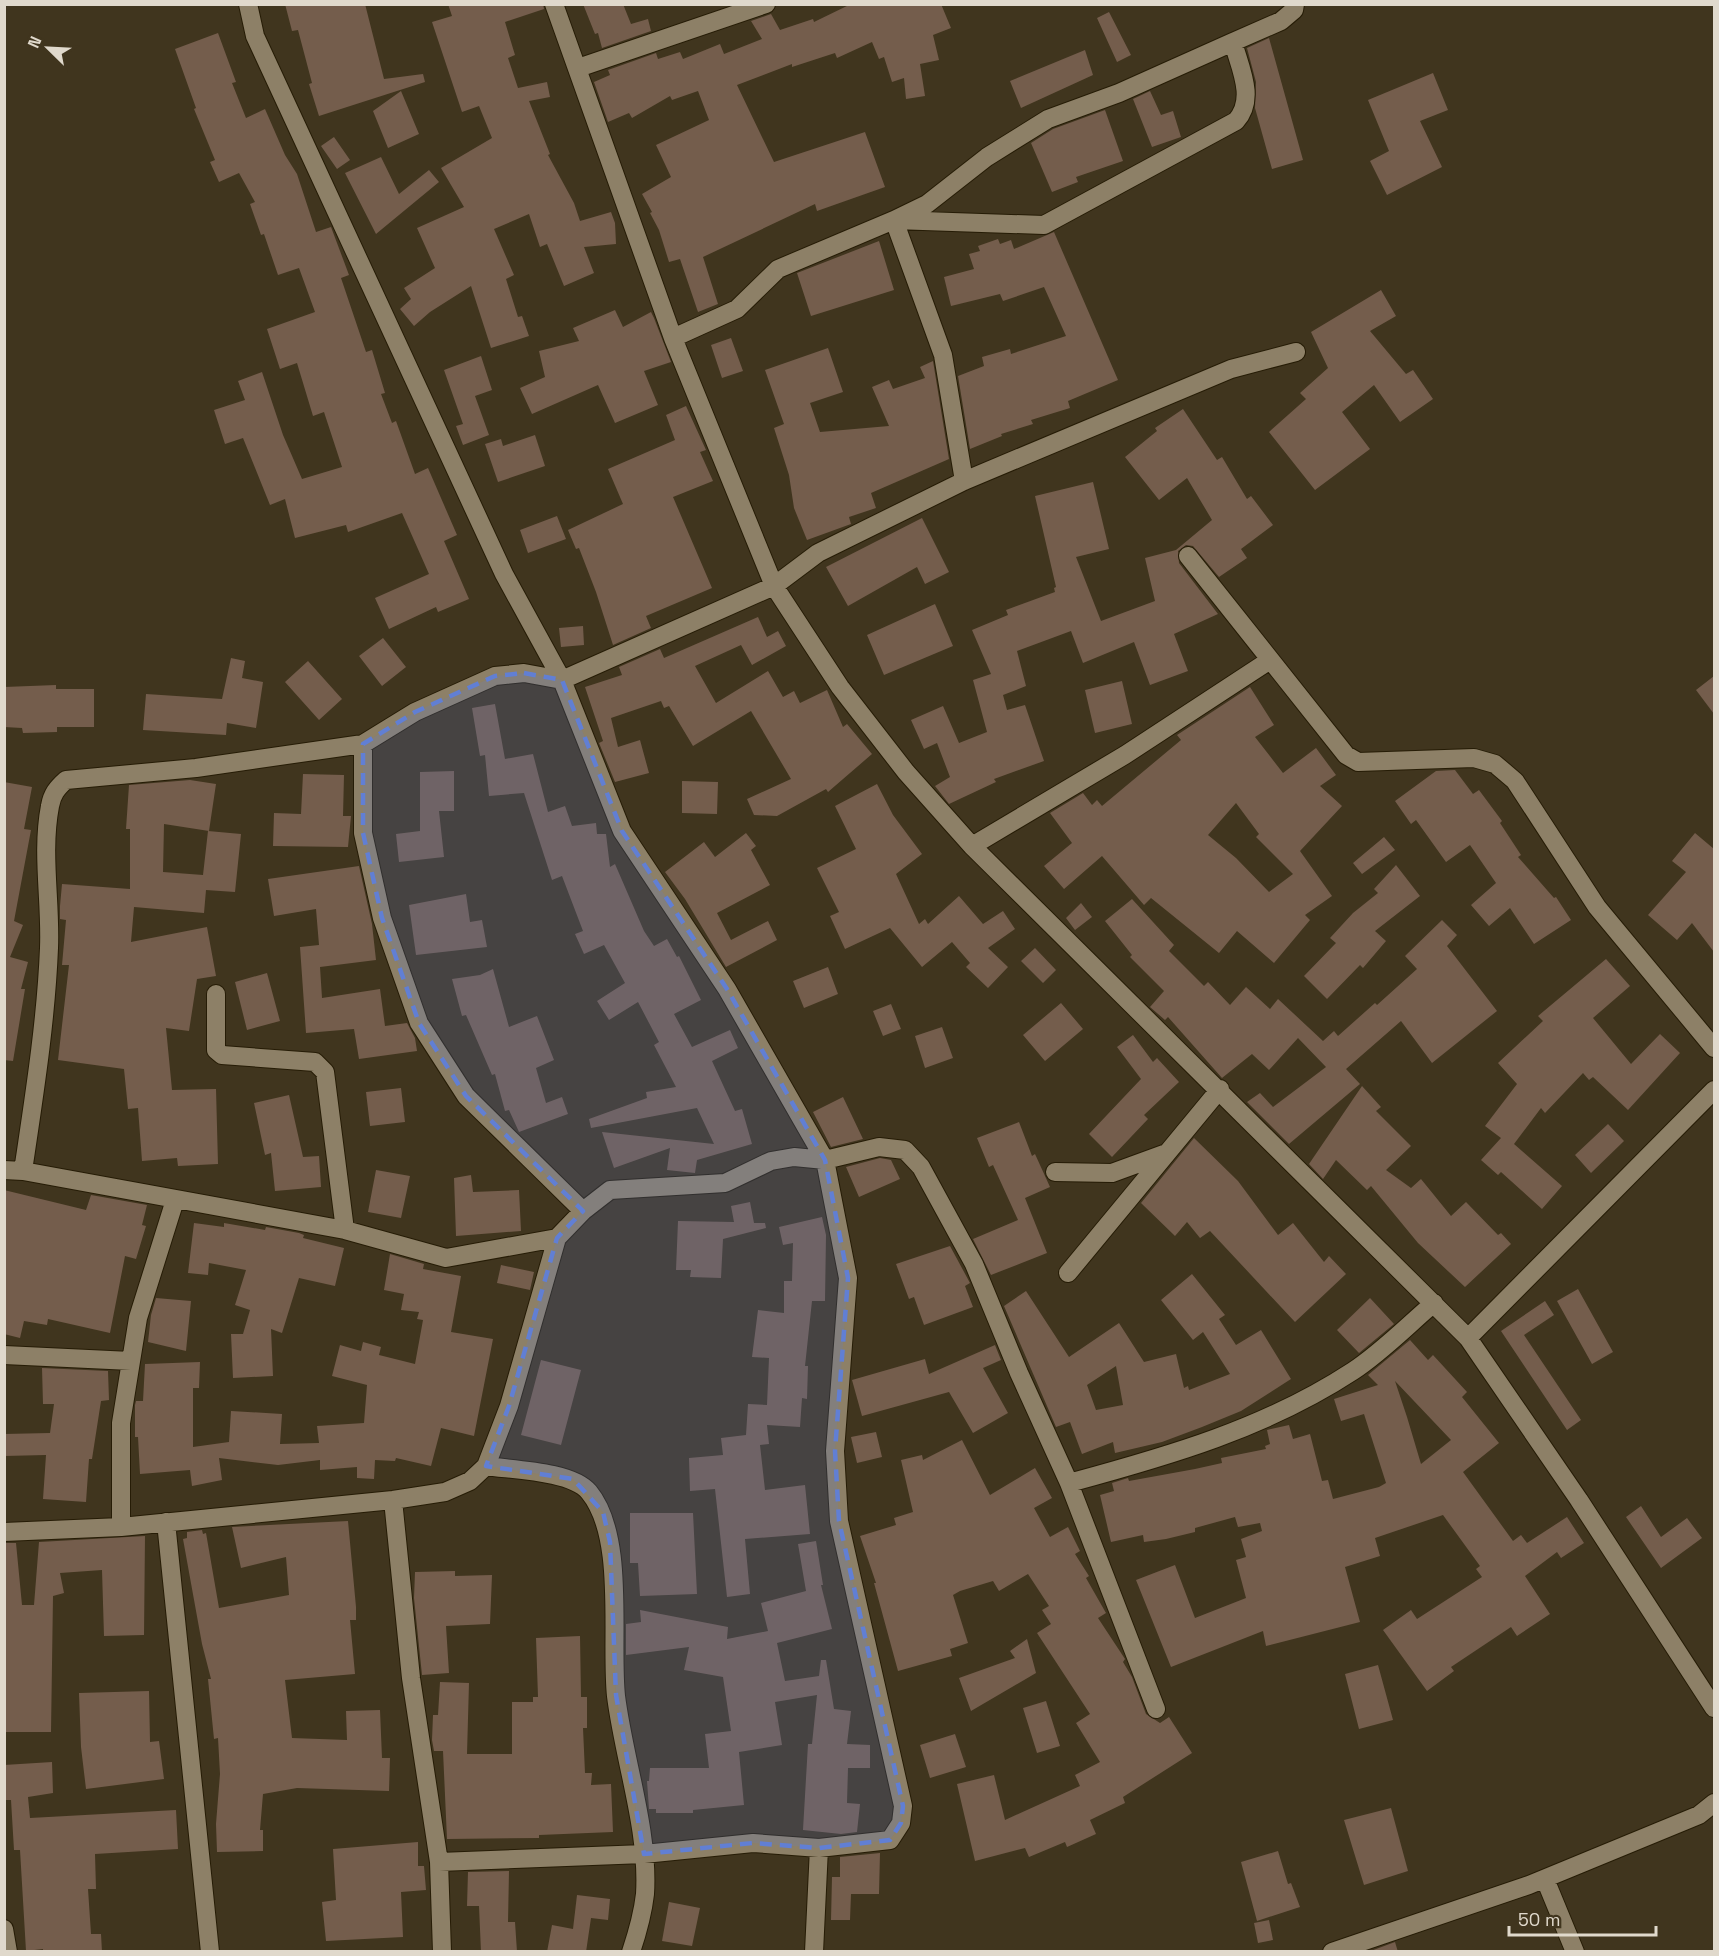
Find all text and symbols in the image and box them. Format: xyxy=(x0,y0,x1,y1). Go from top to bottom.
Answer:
north arrow xyxy=(18,18,78,78)
text: N xyxy=(23,33,47,51)
scale bar xyxy=(1509,1899,1656,1937)
text: 50 m xyxy=(1518,1908,1560,1931)

